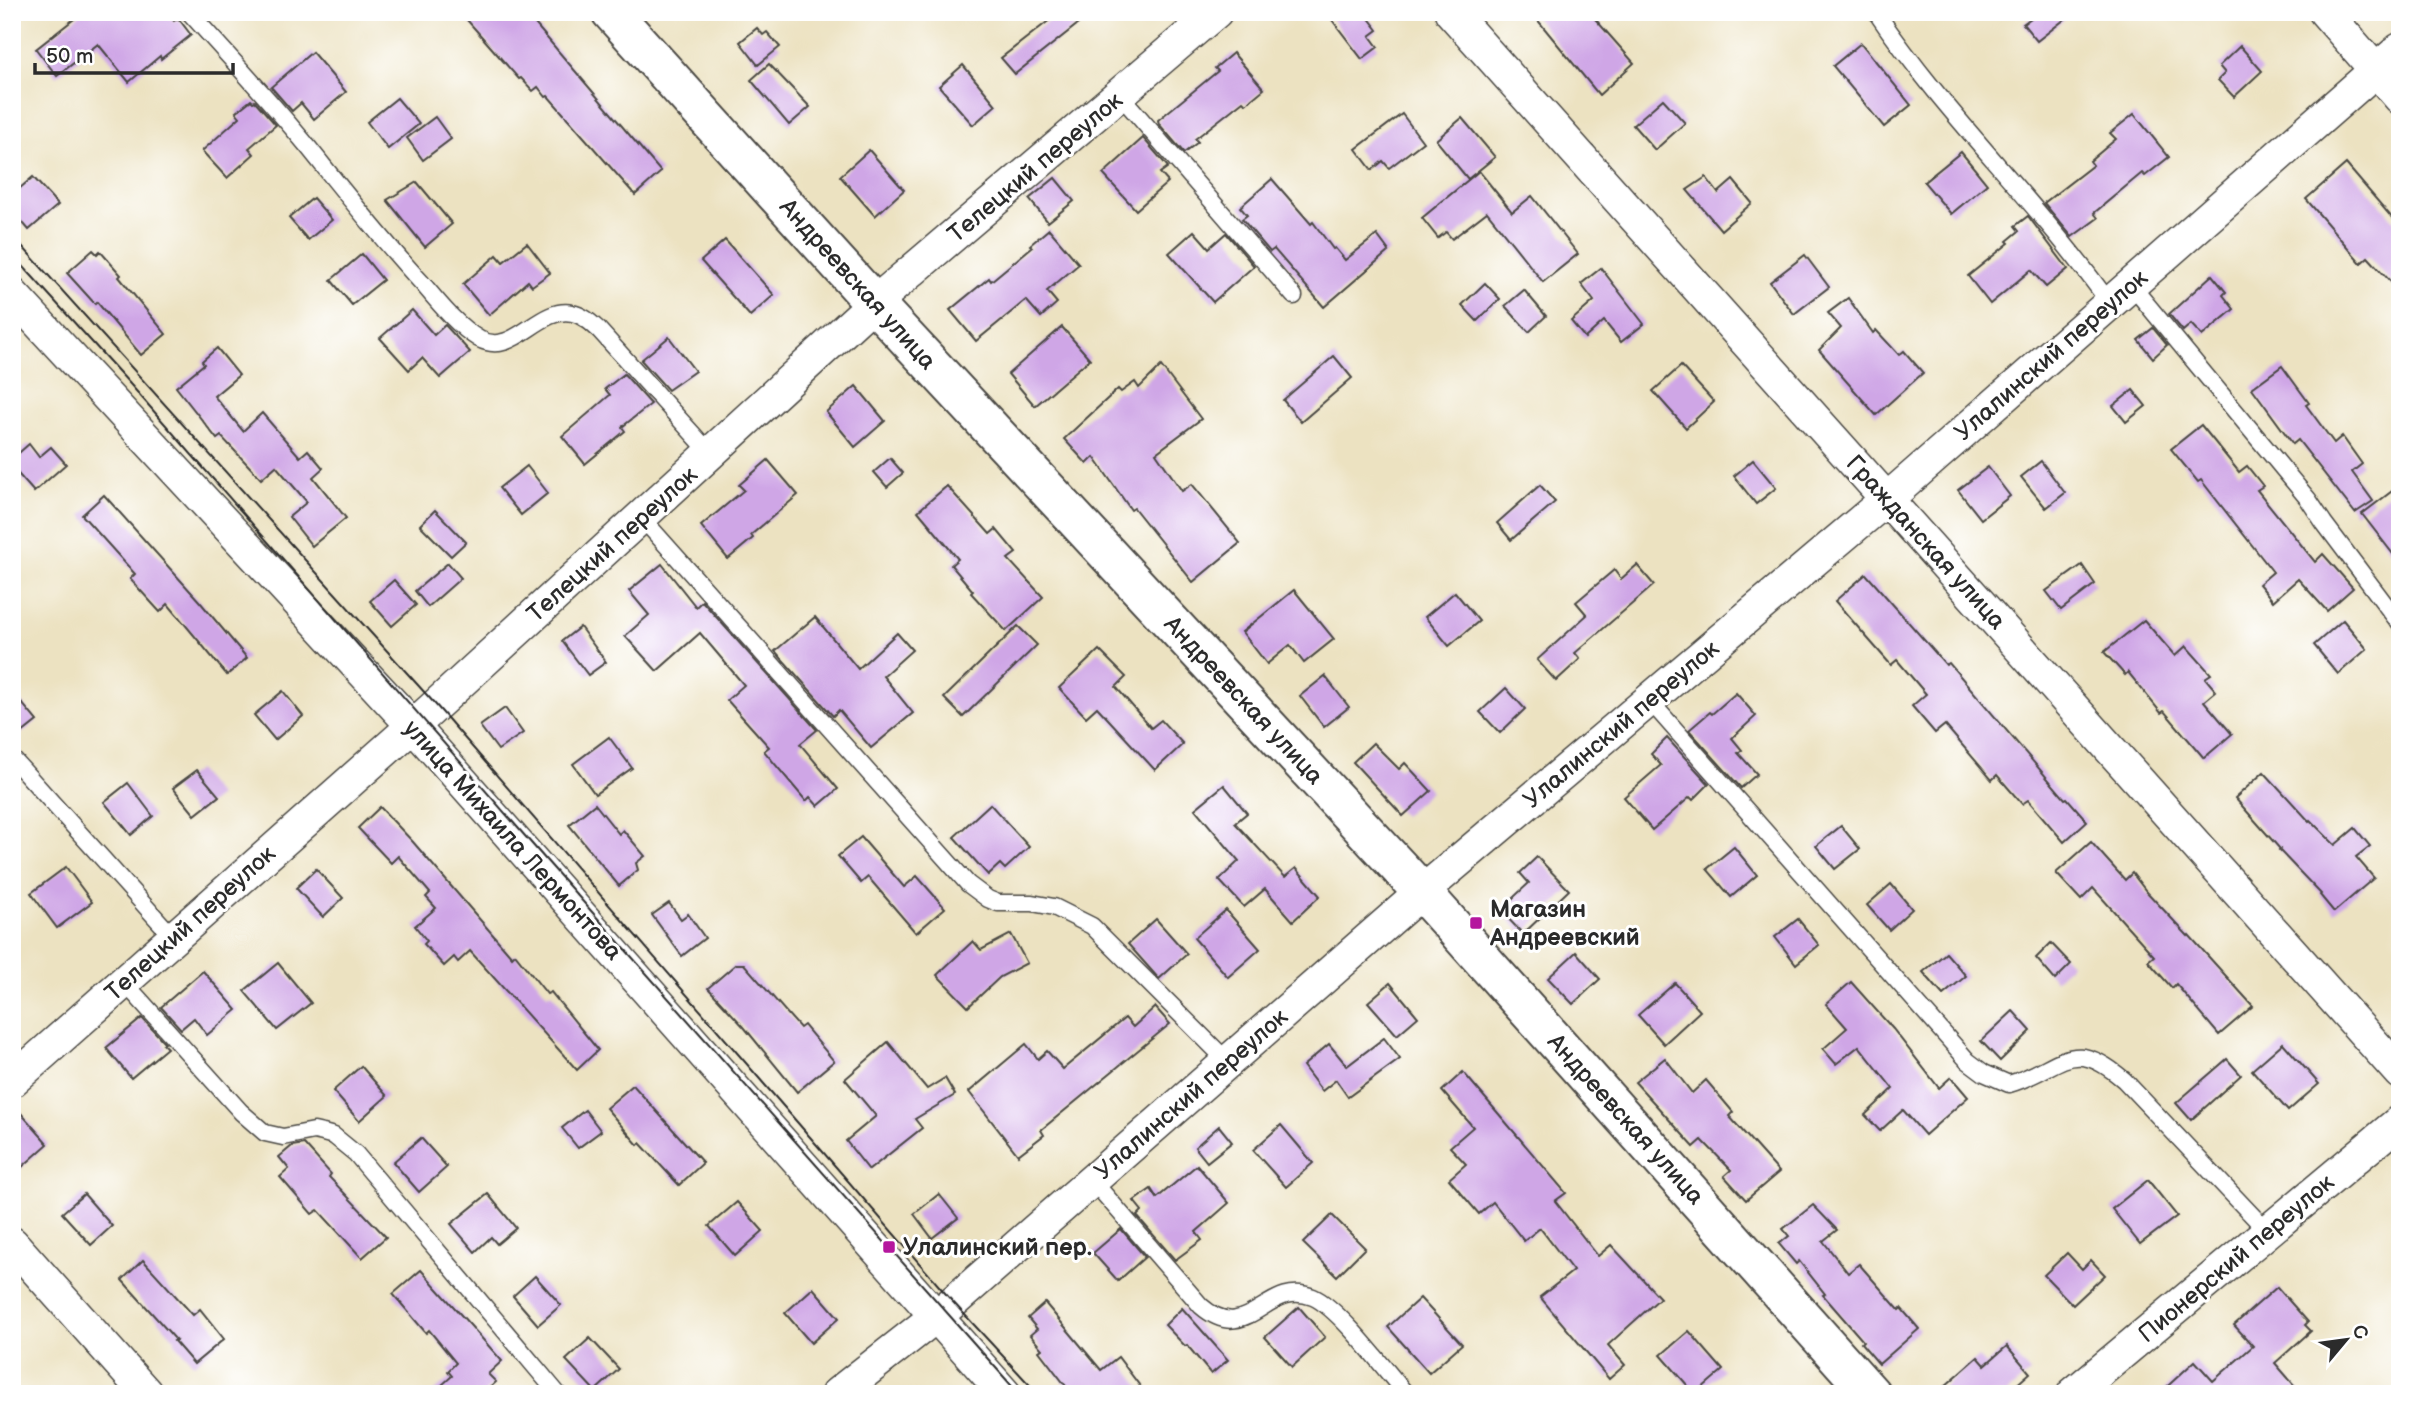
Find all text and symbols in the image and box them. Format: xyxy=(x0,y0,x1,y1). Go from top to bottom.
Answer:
scale bar xyxy=(35,32,233,76)
text: 50 m xyxy=(46,44,93,69)
street label: Телецкий переулок xyxy=(942,86,1129,249)
street label: Андреевская улица xyxy=(773,192,942,376)
street label: Улалинский переулок xyxy=(1949,263,2154,447)
street label: Гражданская улица xyxy=(1840,449,2012,635)
street label: Телецкий переулок xyxy=(521,460,704,628)
street label: Андреевская улица xyxy=(1157,609,1329,791)
street label: Улалинский переулок xyxy=(1518,634,1725,815)
street label: улица Михаила Лермонтова xyxy=(397,714,628,966)
street label: Телецкий переулок xyxy=(99,839,282,1007)
place label: Магазин Андреевский xyxy=(1489,895,1640,952)
marker: Магазин Андреевский xyxy=(1468,915,1484,931)
street label: Улалинский переулок xyxy=(1089,1002,1294,1186)
street label: Андреевская улица xyxy=(1541,1027,1710,1211)
street label: Пионерский переулок xyxy=(2133,1168,2340,1349)
place label: Улалинский пер. xyxy=(903,1233,1092,1262)
marker: Улалинский пер. xyxy=(881,1239,897,1255)
north arrow xyxy=(2310,1304,2380,1374)
text: С xyxy=(2346,1321,2373,1344)

